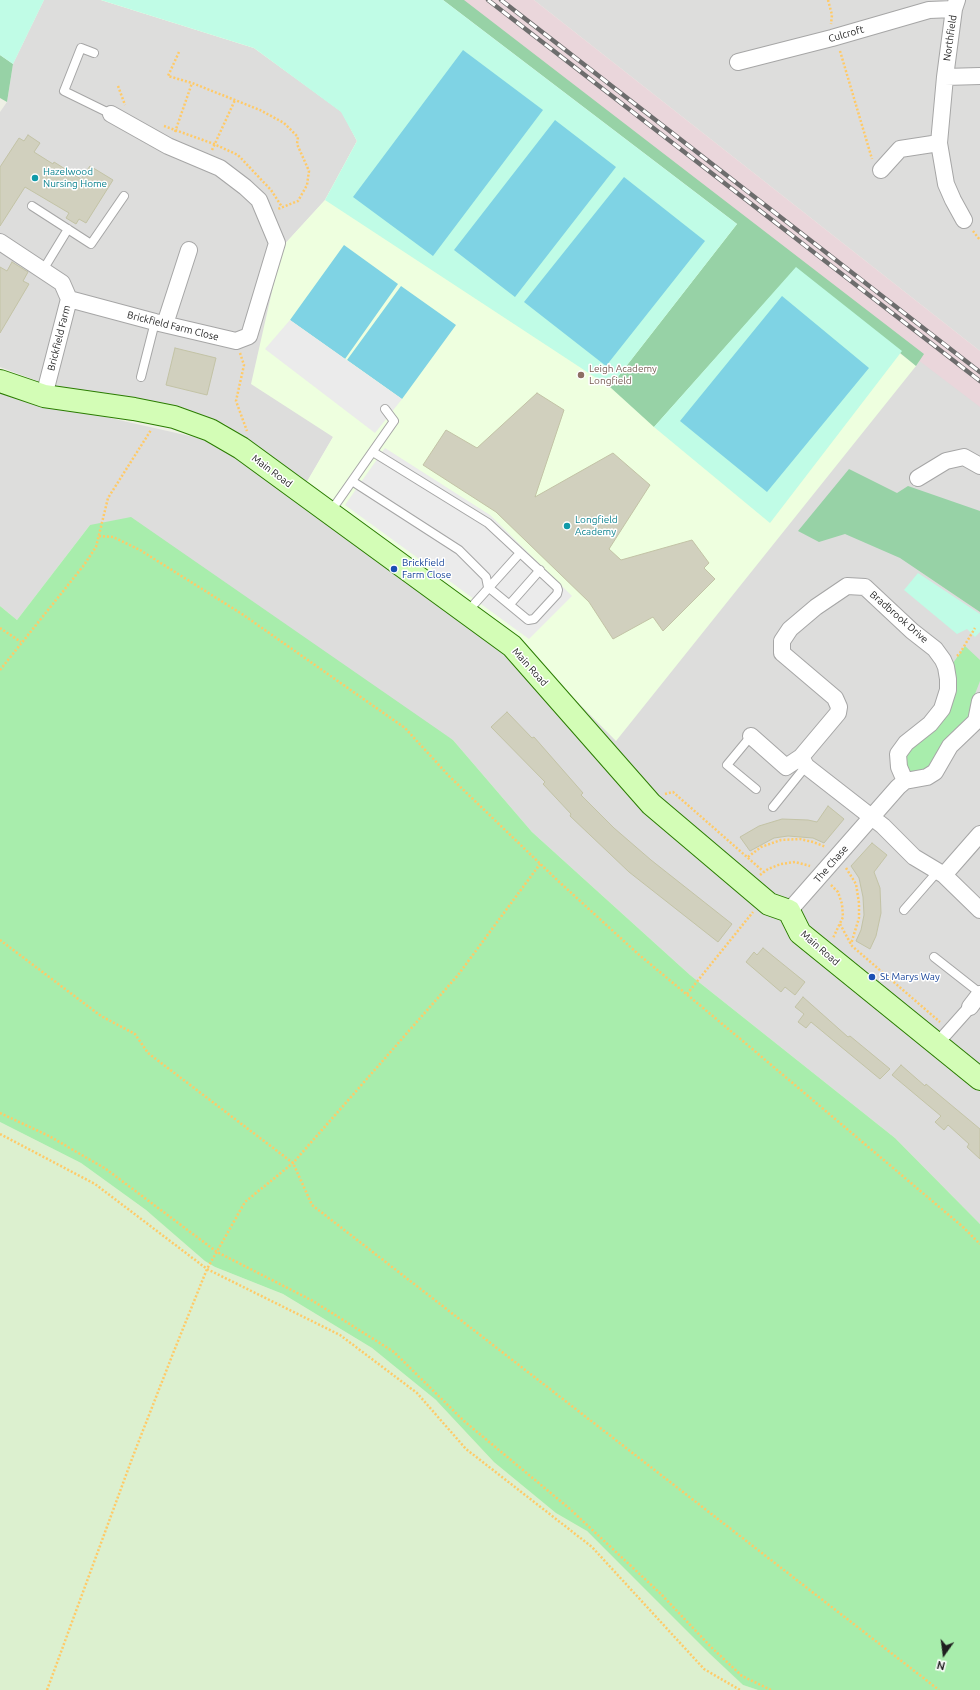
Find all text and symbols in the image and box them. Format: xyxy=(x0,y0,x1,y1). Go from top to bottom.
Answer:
street label: Northfield xyxy=(941,14,959,62)
street label: Culcroft xyxy=(827,23,865,45)
place label: Hazelwood Nursing Home xyxy=(43,166,107,190)
marker: Hazelwood Nursing Home xyxy=(30,173,40,183)
street label: Brickfield Farm xyxy=(45,304,73,372)
street label: Brickfield Farm Close xyxy=(126,309,220,343)
place label: Leigh Academy Longfield xyxy=(589,363,657,386)
marker: Leigh Academy Longfield xyxy=(576,370,586,380)
street label: Main Road xyxy=(249,452,295,490)
place label: Longfield Academy xyxy=(575,514,618,538)
marker: Longfield Academy xyxy=(562,521,572,531)
place label: Brickfield Farm Close xyxy=(402,557,451,580)
marker: Brickfield Farm Close xyxy=(389,564,399,574)
street label: Bradbrook Drive xyxy=(867,588,931,646)
street label: Main Road xyxy=(510,645,550,689)
street label: The Chase xyxy=(811,843,851,885)
street label: Main Road xyxy=(798,928,842,968)
place label: St Marys Way xyxy=(880,971,940,983)
marker: St Marys Way xyxy=(867,972,877,982)
north arrow xyxy=(924,1634,964,1674)
text: N xyxy=(936,1659,947,1672)

